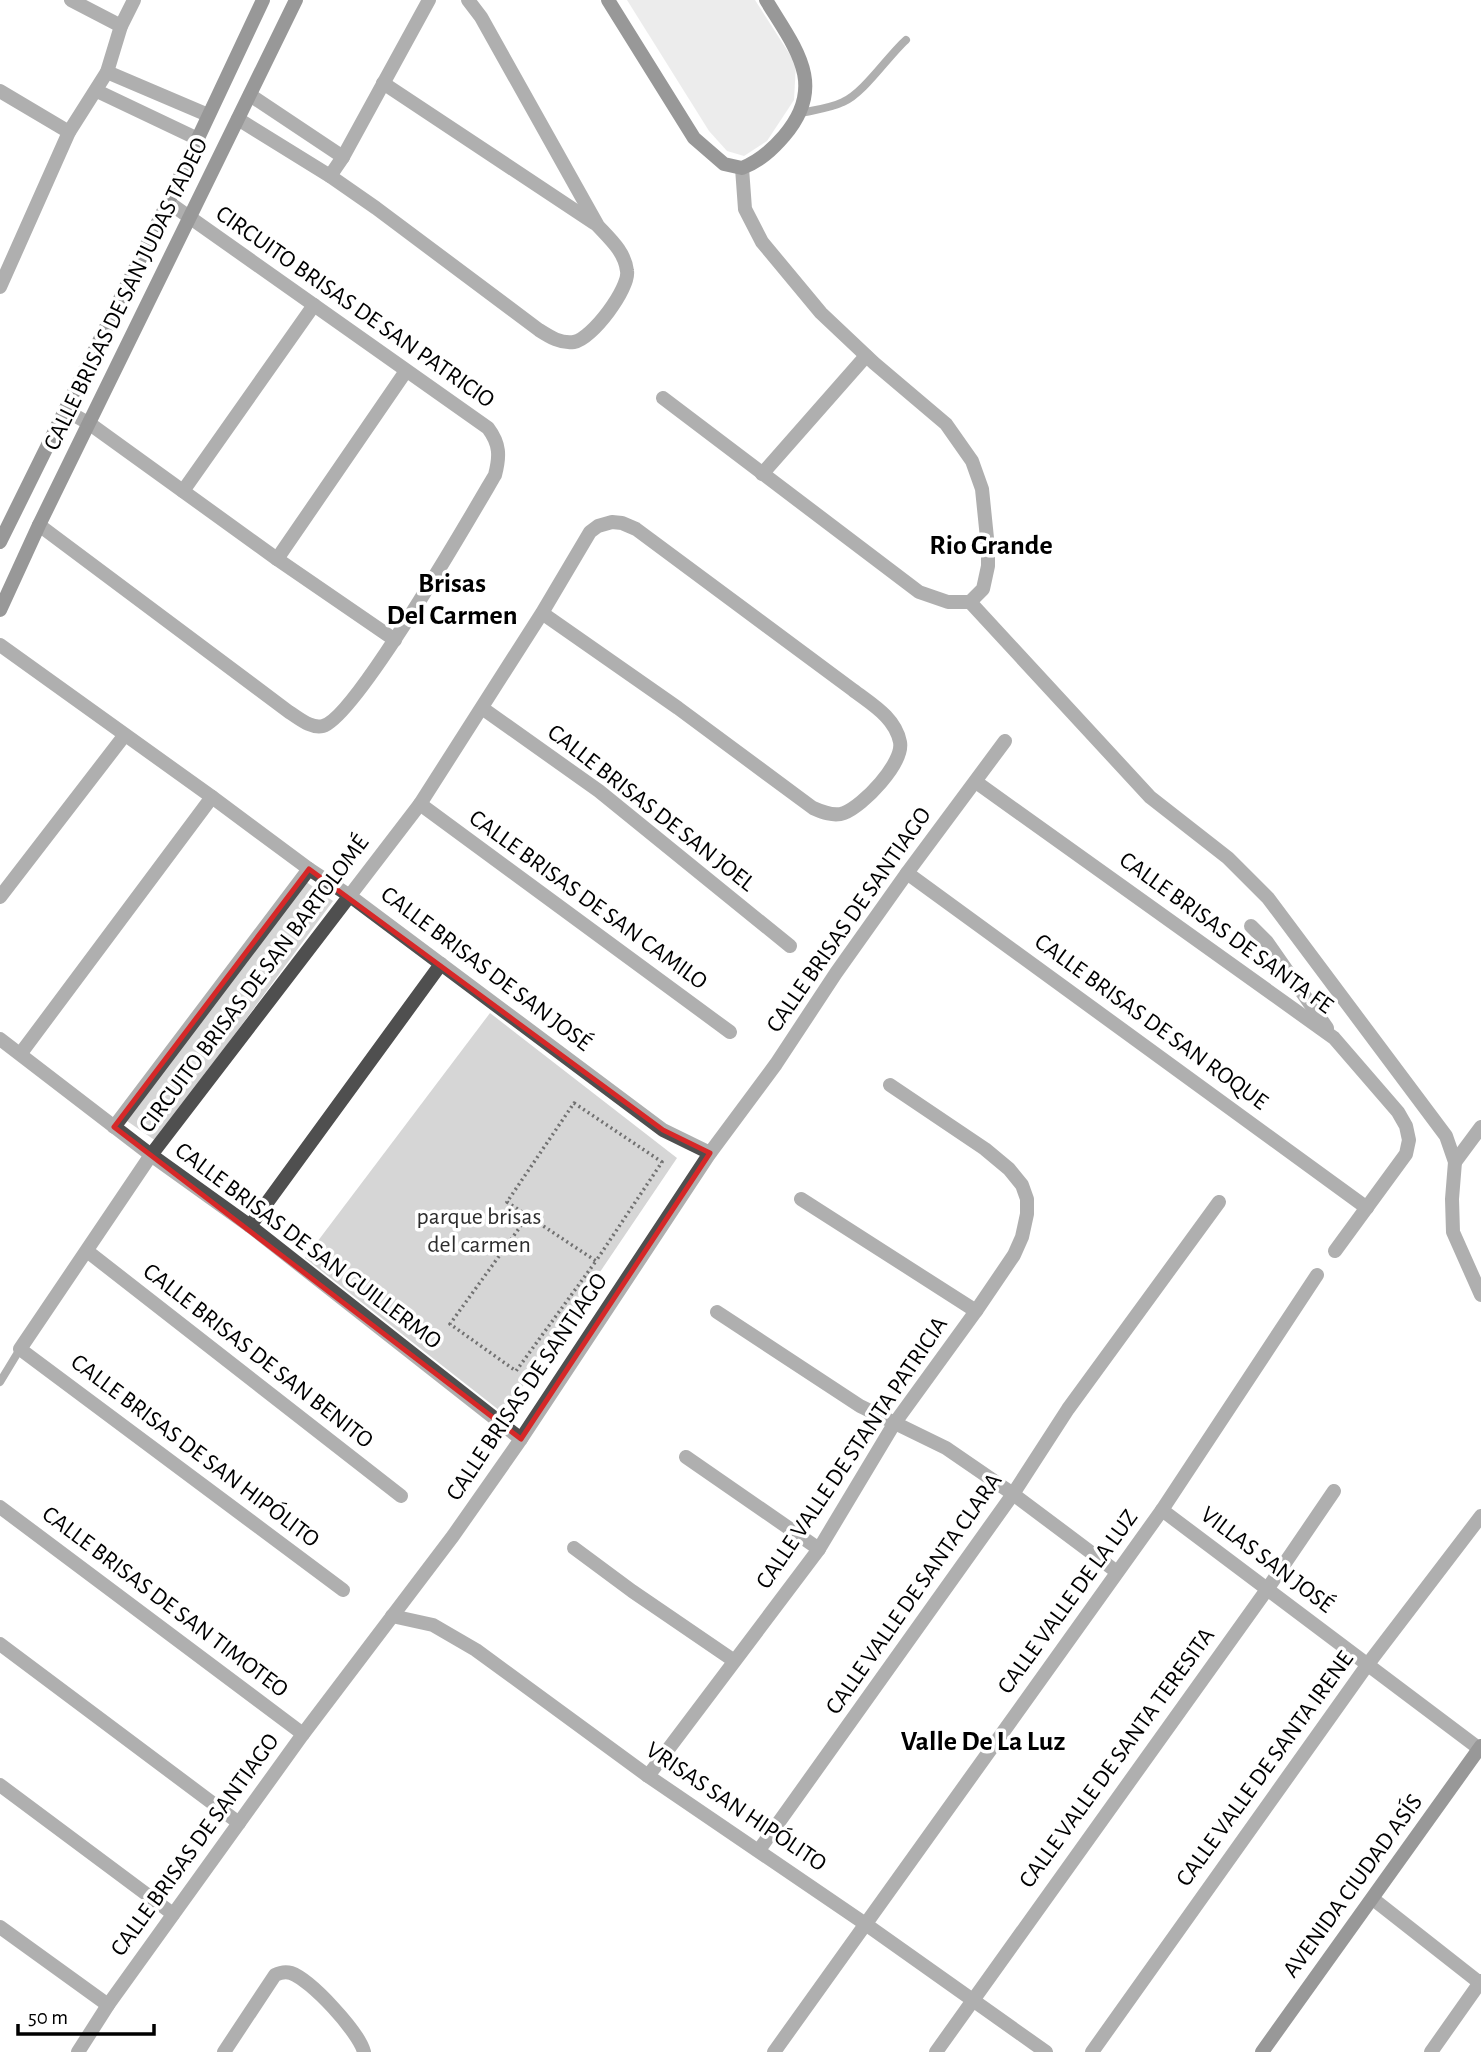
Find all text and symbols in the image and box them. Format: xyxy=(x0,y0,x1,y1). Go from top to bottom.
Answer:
street label: CALLE BRISAS DE SAN JUDAS TADEO xyxy=(40,134,212,454)
street label: CIRCUITO BRISAS DE SAN PATRICIO xyxy=(211,201,499,413)
district label: Rio Grande xyxy=(929,532,1053,560)
district label: Brisas Del Carmen xyxy=(386,570,518,630)
street label: CALLE BRISAS DE SAN JOEL xyxy=(543,720,759,896)
street label: CALLE BRISAS DE SANTIAGO xyxy=(762,803,936,1037)
street label: CALLE BRISAS DE SAN CAMILO xyxy=(465,806,711,994)
street label: CIRCUITO BRISAS DE SAN BARTOLOMÉ xyxy=(133,829,374,1137)
street label: CALLE BRISAS DE SANTA FE xyxy=(1115,848,1338,1019)
street label: CALLE BRISAS DE SAN JOSÉ xyxy=(376,881,597,1056)
street label: CALLE BRISAS DE SAN ROQUE xyxy=(1030,929,1272,1115)
street label: CALLE BRISAS DE SAN GUILLERMO xyxy=(170,1138,446,1354)
park label: parque brisas del carmen xyxy=(417,1205,541,1257)
street label: CALLE BRISAS DE SAN BENITO xyxy=(138,1259,378,1453)
street label: CALLE BRISAS DE SANTIAGO xyxy=(442,1269,612,1505)
street label: CALLE VALLE DE STANTA PATRICIA xyxy=(752,1312,952,1593)
street label: CALLE BRISAS DE SAN HIPÓLITO xyxy=(66,1348,325,1552)
street label: CALLE VALLE DE SANTA CLARA xyxy=(821,1469,1007,1719)
street label: VILLAS SAN JOSÉ xyxy=(1196,1501,1340,1618)
street label: CALLE BRISAS DE SAN TIMOTEO xyxy=(38,1502,292,1702)
street label: CALLE VALLE DE LA LUZ xyxy=(993,1506,1143,1698)
street label: CALLE VALLE DE SANTA TERESITA xyxy=(1015,1624,1219,1892)
street label: CALLE VALLE DE SANTA IRENE xyxy=(1172,1647,1358,1891)
district label: Valle De La Luz xyxy=(901,1728,1065,1756)
street label: CALLE BRISAS DE SANTIAGO xyxy=(106,1729,284,1961)
street label: VRISAS SAN HIPÓLITO xyxy=(641,1736,832,1876)
street label: AVENIDA CIUDAD ASÍS xyxy=(1277,1789,1427,1982)
scale bar xyxy=(18,1993,154,2037)
text: 50 m xyxy=(28,2007,68,2028)

